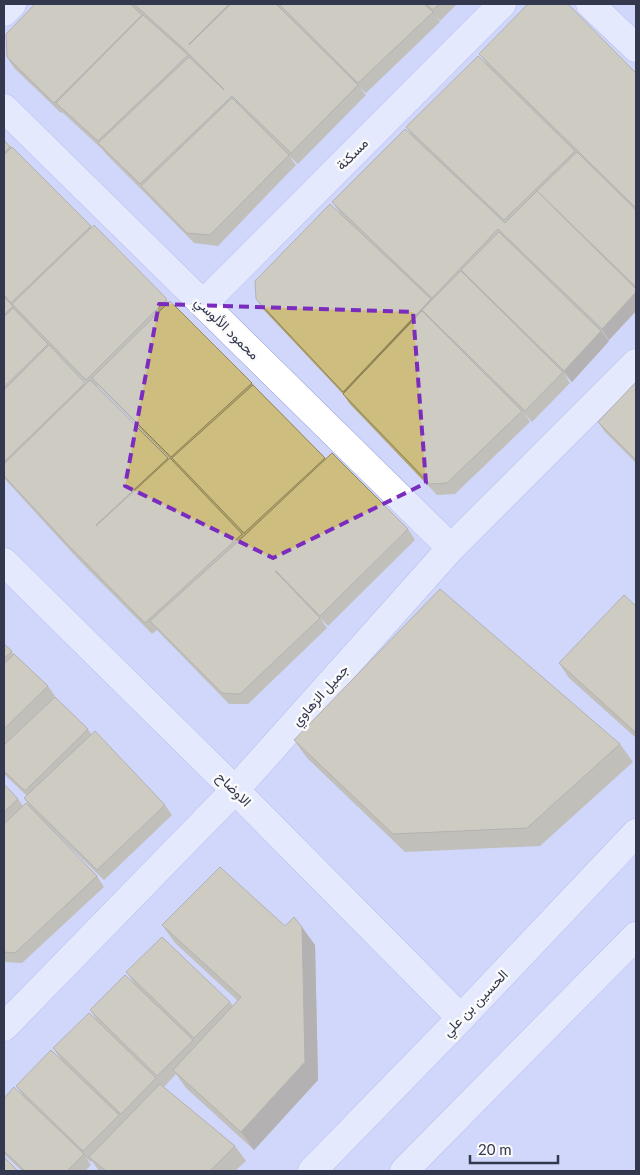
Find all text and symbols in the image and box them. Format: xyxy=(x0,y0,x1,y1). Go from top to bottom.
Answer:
street label: مسكنة xyxy=(332,134,371,173)
street label: محمود الألوسي xyxy=(189,293,263,366)
street label: جميل الزهاوي xyxy=(288,660,355,732)
street label: الاوضاح xyxy=(211,768,255,812)
street label: الحسين بن علي xyxy=(438,966,514,1042)
scale bar xyxy=(470,1132,558,1164)
text: 20 m xyxy=(478,1140,512,1158)

